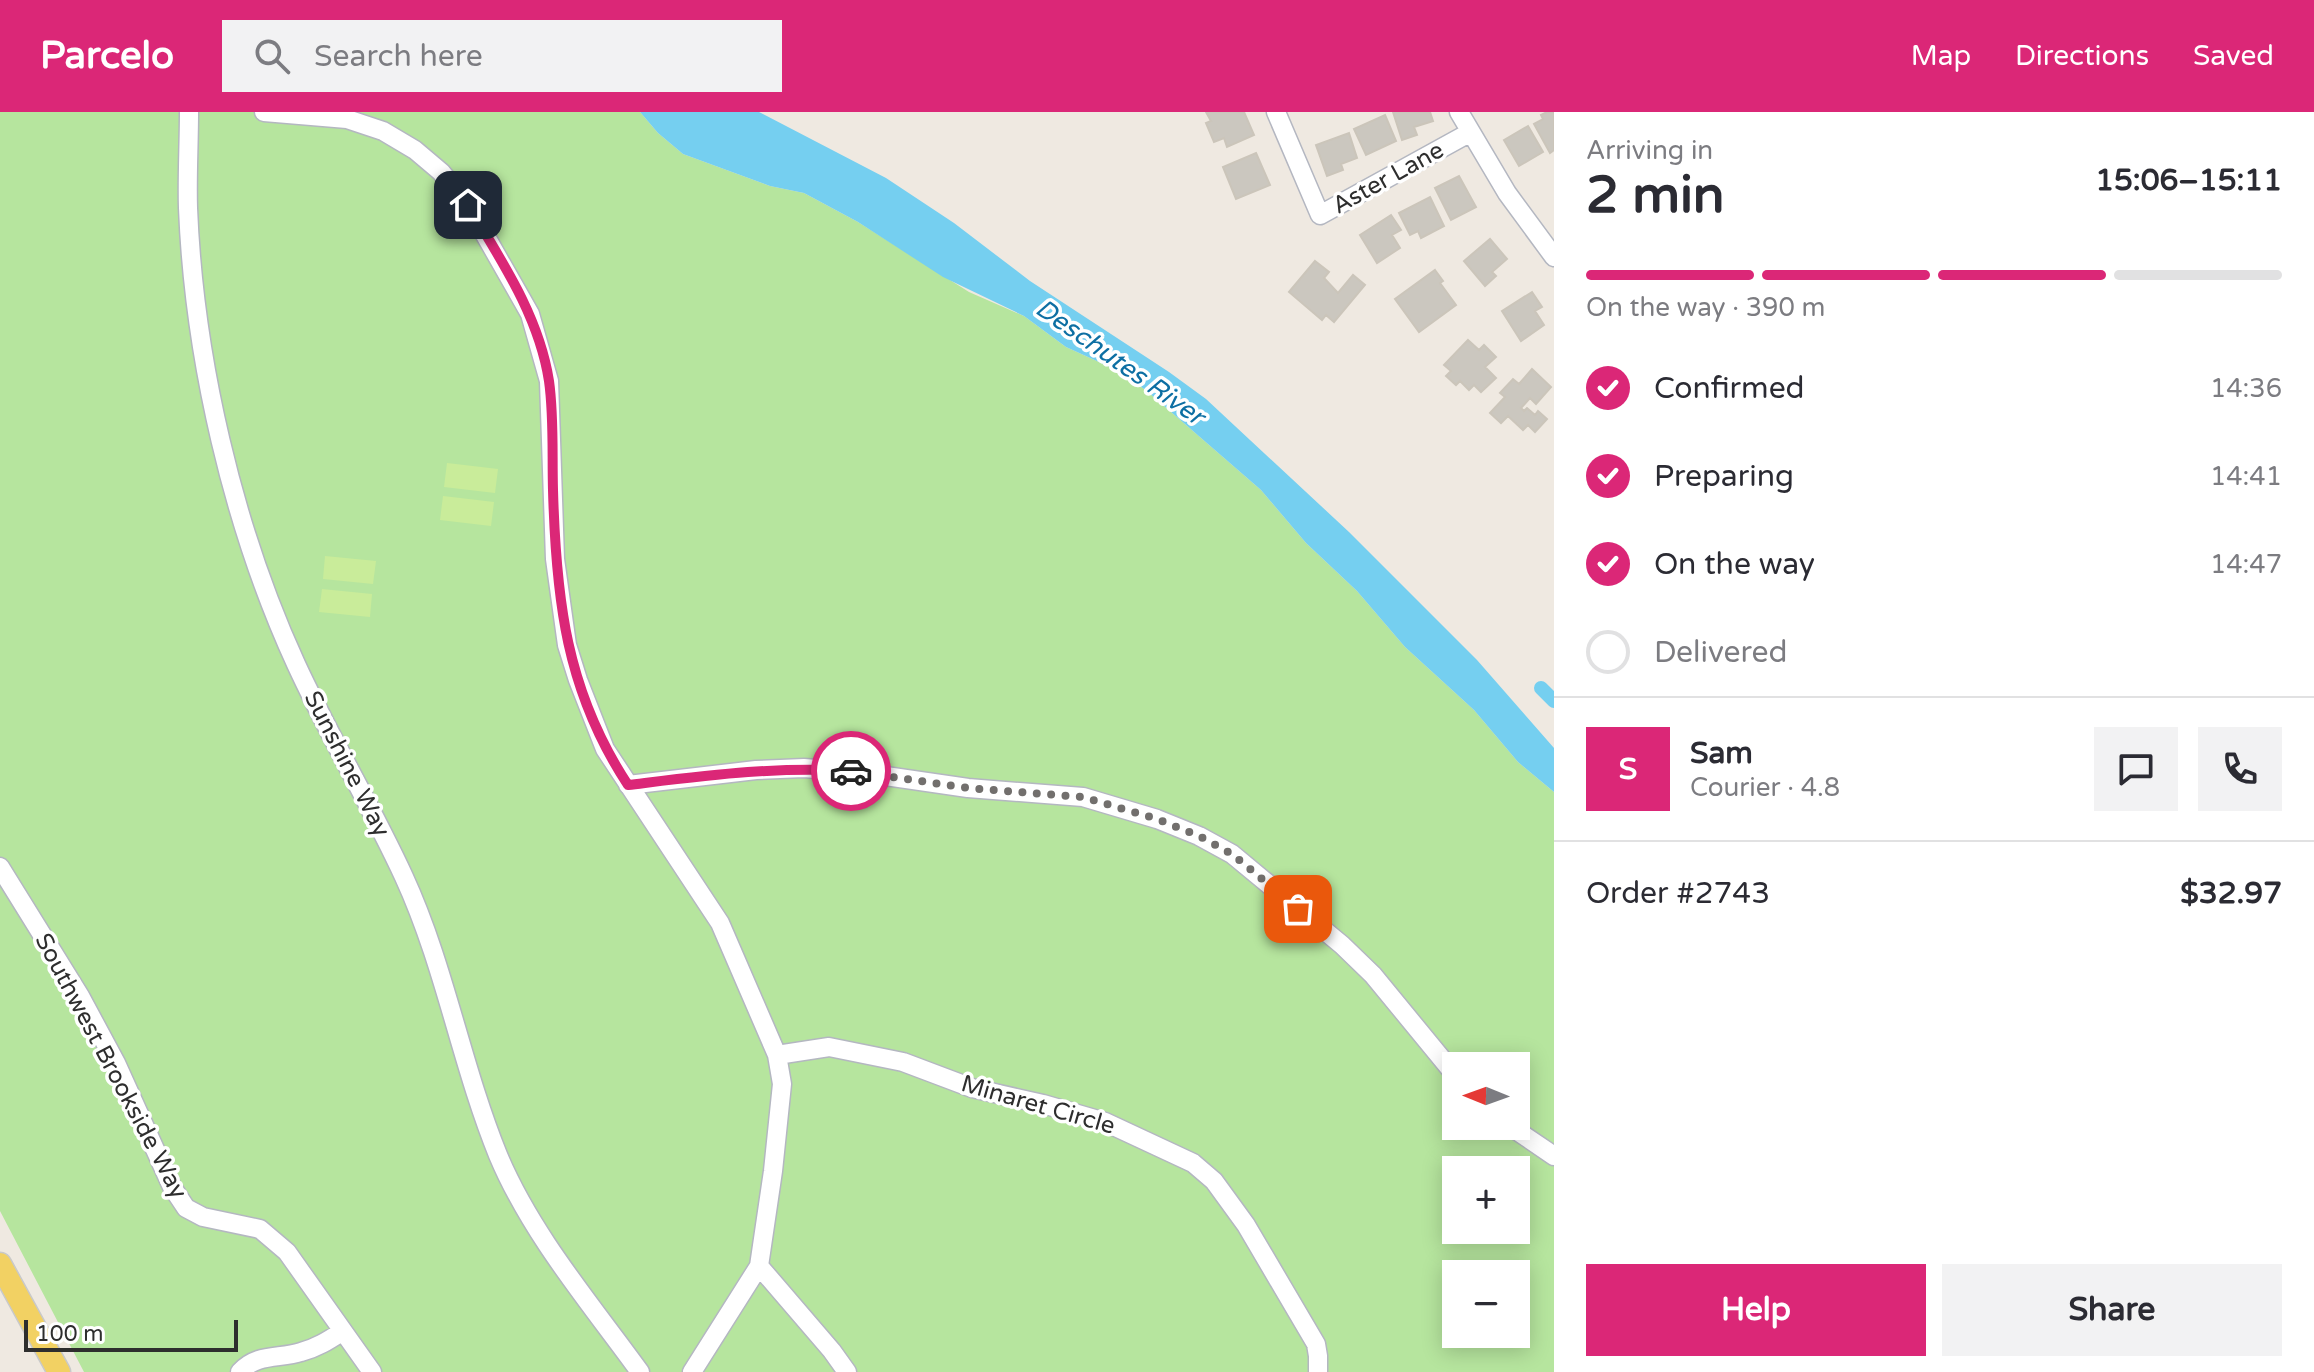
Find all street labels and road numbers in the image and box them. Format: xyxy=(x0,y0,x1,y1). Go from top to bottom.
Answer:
street label: Aster Lane xyxy=(1327,136,1449,220)
street label: Sunshine Way xyxy=(298,686,396,842)
street label: Southwest Brookside Way xyxy=(29,928,193,1204)
street label: Minaret Circle xyxy=(958,1069,1118,1141)

